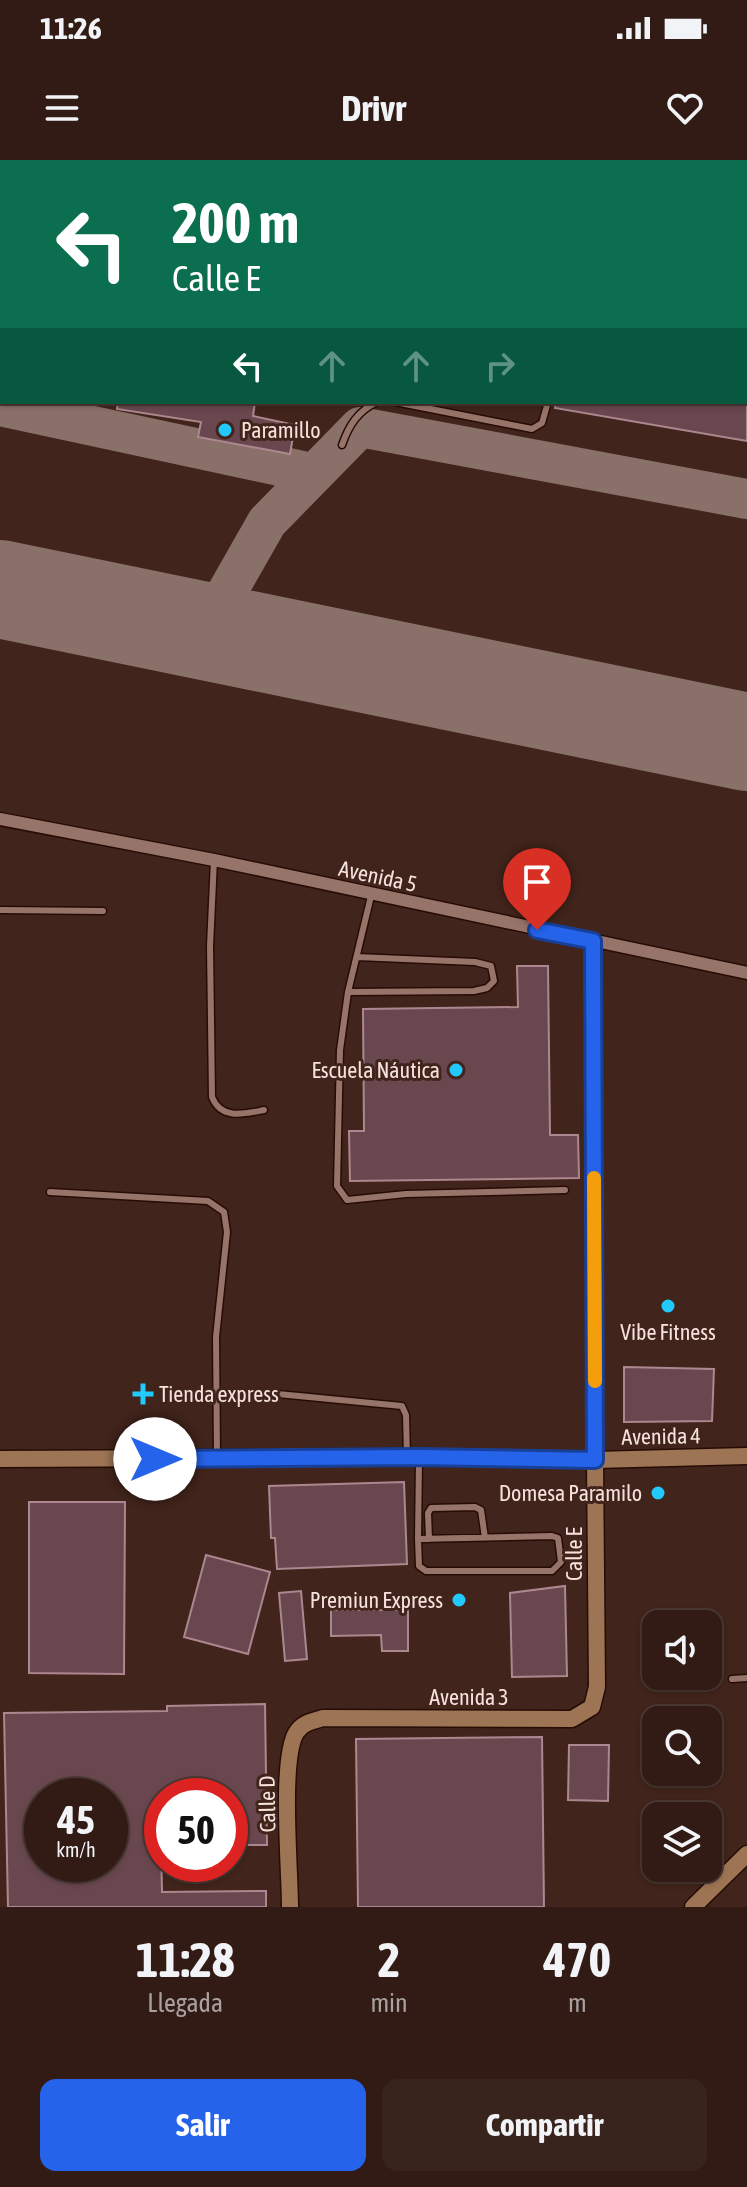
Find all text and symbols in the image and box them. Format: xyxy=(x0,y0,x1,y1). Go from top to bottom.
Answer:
text: 11:26 xyxy=(40,11,102,45)
icon: menu xyxy=(40,86,84,130)
icon: heart xyxy=(663,86,707,130)
text: Drivr xyxy=(341,87,406,129)
text: 200 m xyxy=(172,191,299,255)
icon: left xyxy=(40,192,144,296)
text: Calle E xyxy=(172,257,260,299)
icon: left xyxy=(226,344,270,388)
icon: ahead xyxy=(310,344,354,388)
icon: ahead xyxy=(394,344,438,388)
icon: right xyxy=(478,344,522,388)
place label: Paramillo xyxy=(241,417,321,443)
marker: Paramillo xyxy=(216,421,234,439)
pin xyxy=(503,848,571,930)
street label: Avenida 5 xyxy=(336,855,420,897)
icon: arrive xyxy=(515,860,559,904)
place label: Escuela Náutica xyxy=(311,1057,440,1083)
marker: Escuela Náutica xyxy=(447,1061,465,1079)
marker: Vibe Fitness xyxy=(659,1297,677,1315)
place label: Vibe Fitness xyxy=(620,1319,716,1345)
place label: Tienda express xyxy=(159,1381,279,1407)
marker: Tienda express xyxy=(134,1385,152,1403)
position arrow xyxy=(113,1417,197,1501)
street label: Avenida 4 xyxy=(621,1422,701,1450)
place label: Domesa Paramilo xyxy=(499,1480,642,1506)
marker: Domesa Paramilo xyxy=(649,1484,667,1502)
street label: Calle E xyxy=(561,1526,587,1581)
place label: Premiun Express xyxy=(310,1587,443,1613)
marker: Premiun Express xyxy=(450,1591,468,1609)
map controls xyxy=(642,1610,722,1882)
button: sound xyxy=(642,1610,722,1690)
street label: Avenida 3 xyxy=(429,1684,509,1710)
button: search xyxy=(642,1706,722,1786)
street label: Calle D xyxy=(254,1775,280,1833)
speed limit sign: 50 xyxy=(144,1778,248,1882)
text: 45 xyxy=(57,1797,95,1842)
button: layers xyxy=(642,1802,722,1882)
text: km/h xyxy=(56,1838,96,1861)
text: 11:28 xyxy=(136,1932,235,1987)
text: 2 xyxy=(378,1932,400,1987)
text: 470 xyxy=(544,1932,611,1987)
text: Llegada xyxy=(147,1988,223,2018)
text: min xyxy=(370,1988,408,2018)
text: m xyxy=(568,1988,587,2018)
button: Salir xyxy=(40,2079,366,2171)
button: Compartir xyxy=(382,2079,707,2171)

